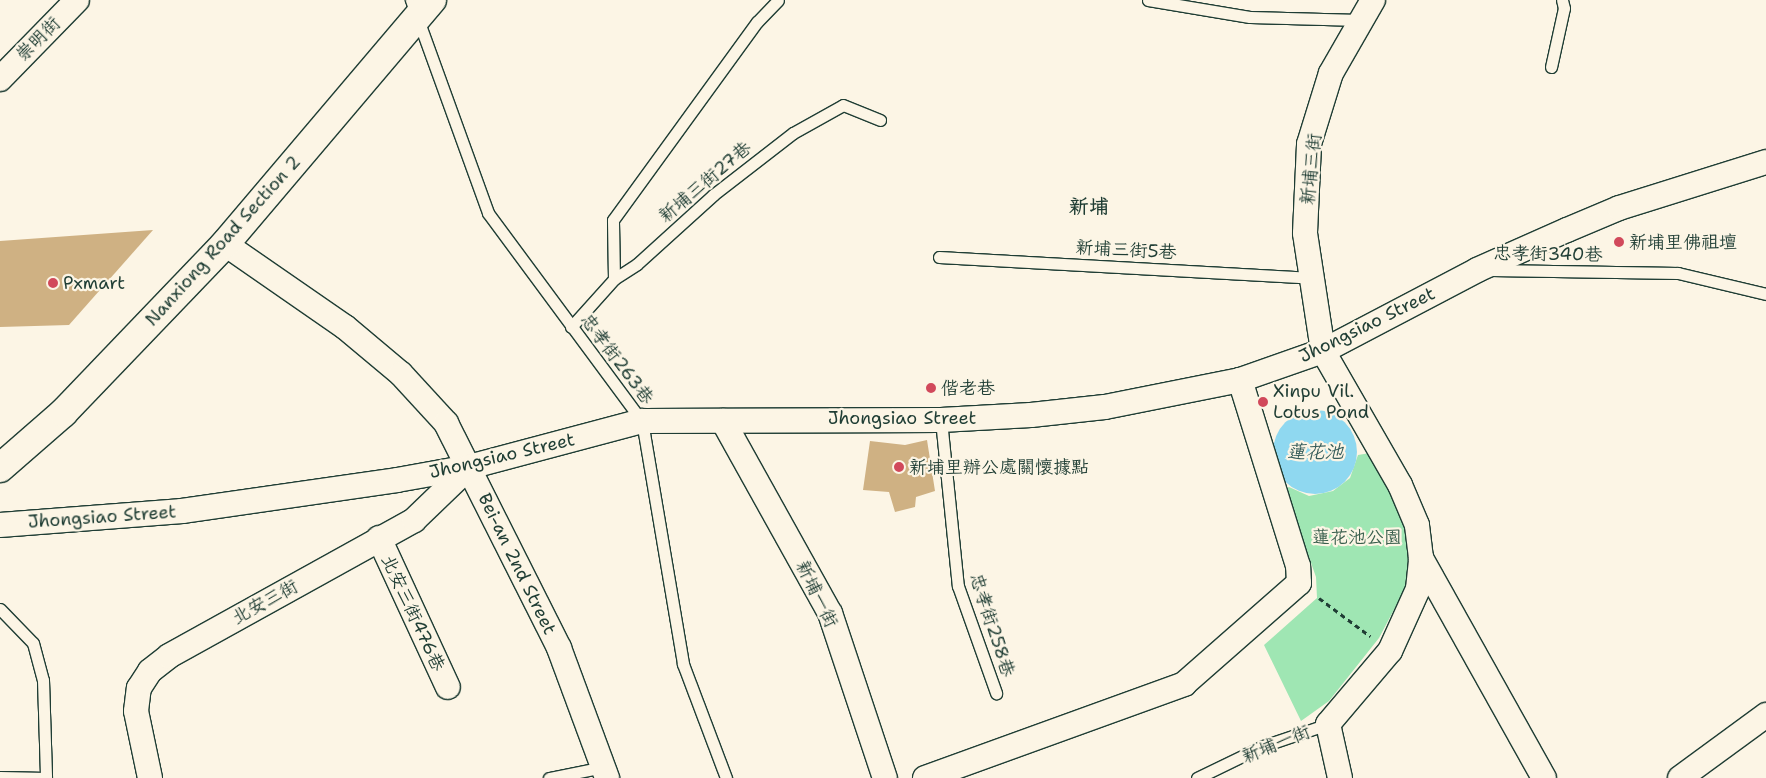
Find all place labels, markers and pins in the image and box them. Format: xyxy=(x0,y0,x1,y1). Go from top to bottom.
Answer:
place label: 新埔里佛祖壇 xyxy=(1629,231,1737,253)
marker: 新埔里佛祖壇 xyxy=(1613,236,1625,248)
place label: Pxmart xyxy=(63,272,125,294)
marker: Pxmart xyxy=(47,277,59,289)
place label: 偕老巷 xyxy=(941,377,995,399)
place label: Xinpu Vil. Lotus Pond xyxy=(1273,381,1369,424)
marker: 偕老巷 xyxy=(925,382,937,394)
marker: Xinpu Vil. Lotus Pond xyxy=(1257,396,1269,408)
place label: 新埔里辦公處關懷據點 xyxy=(909,456,1089,478)
marker: 新埔里辦公處關懷據點 xyxy=(893,461,905,473)

